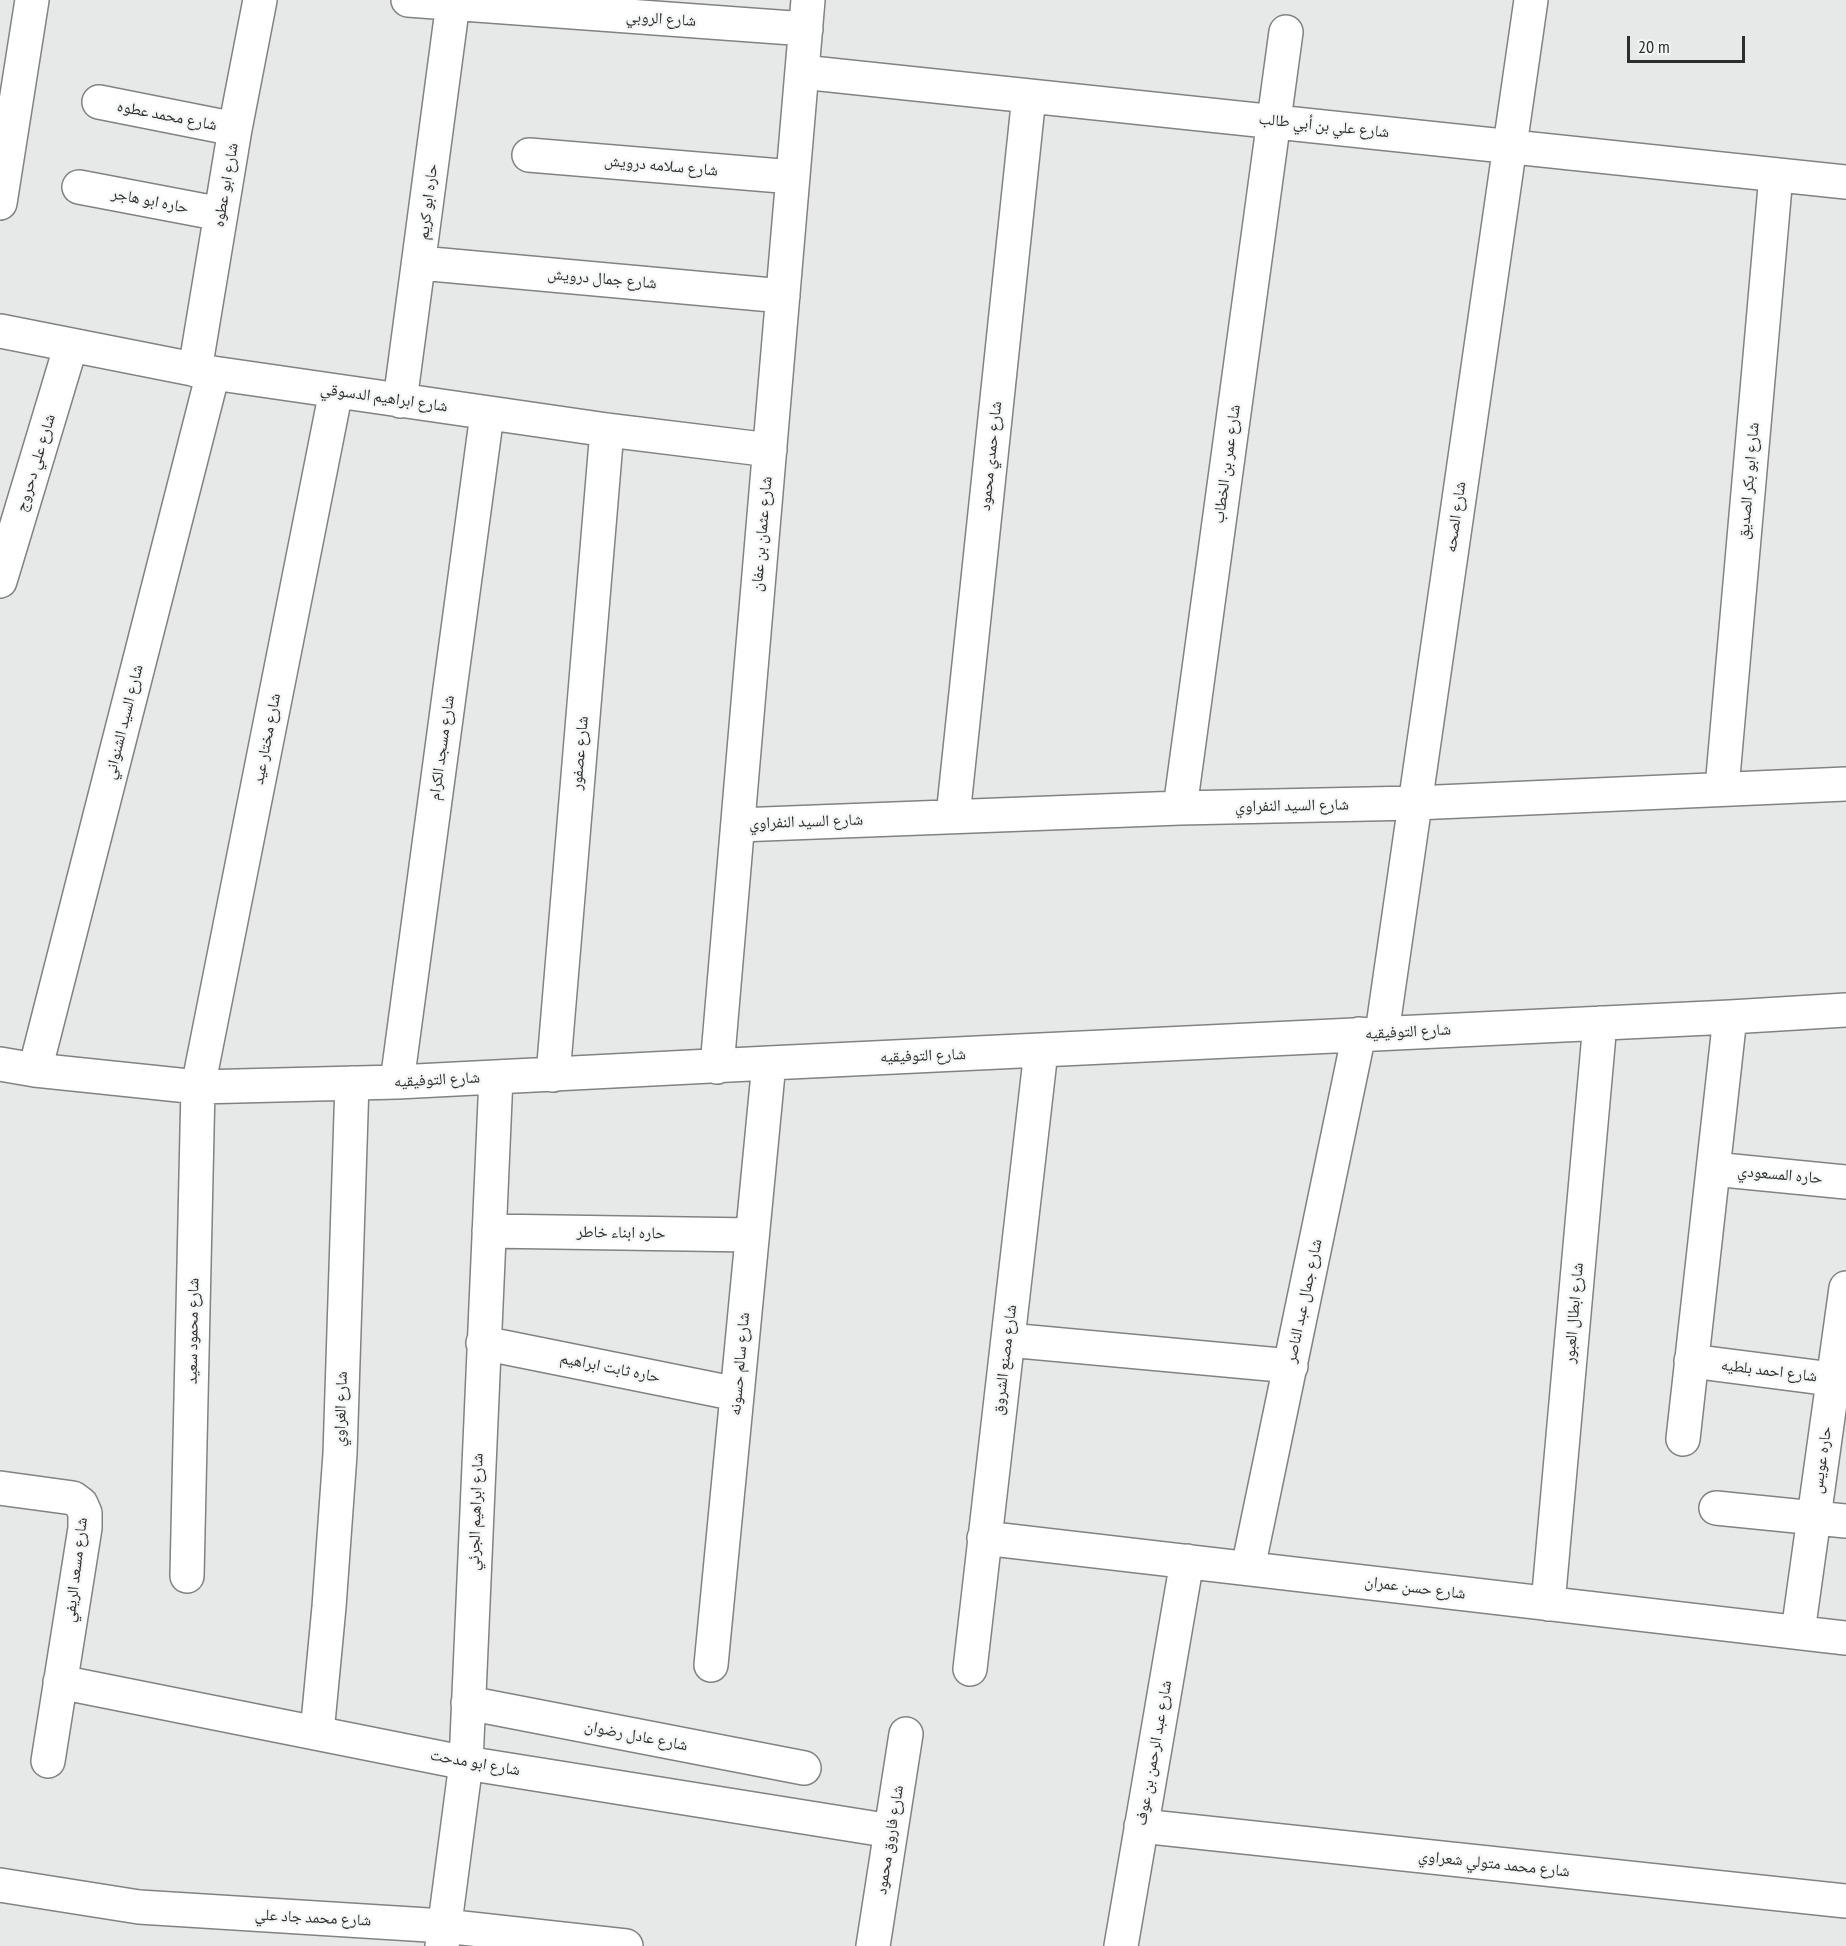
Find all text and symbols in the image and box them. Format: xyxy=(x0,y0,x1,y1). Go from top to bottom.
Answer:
street label: شارع الروبي xyxy=(625,7,697,31)
scale bar xyxy=(1630,24,1748,62)
text: 20 m xyxy=(1638,35,1670,58)
street label: شارع محمد عطوه xyxy=(115,97,219,135)
street label: شارع علي بن أبي طالب xyxy=(1258,110,1390,142)
street label: شارع ابو عطوه xyxy=(209,141,243,229)
street label: شارع سلامه درويش xyxy=(603,151,719,181)
street label: حاره ابو كريم xyxy=(414,163,442,241)
street label: حاره ابو هاجر xyxy=(110,184,190,218)
street label: شارع جمال درويش xyxy=(547,265,657,293)
street label: شارع ابراهيم الدسوقي xyxy=(319,380,449,416)
street label: شارع حمدي محمود xyxy=(976,400,1006,512)
street label: شارع عمر بن الخطاب xyxy=(1209,403,1245,525)
street label: شارع علي دحروج xyxy=(12,412,60,514)
street label: شارع ابو بكر الصديق xyxy=(1734,422,1764,540)
street label: شارع عثمان بن عفان xyxy=(747,475,777,593)
street label: شارع الصحه xyxy=(1442,480,1470,554)
street label: شارع السيد الشنواني xyxy=(100,663,148,781)
street label: شارع مختار عيد xyxy=(249,692,285,786)
street label: شارع مسجد الكرام xyxy=(425,694,459,802)
street label: شارع عصفور xyxy=(567,715,593,791)
street label: شارع السيد النفراوي xyxy=(1235,795,1349,817)
street label: شارع السيد النفراوي xyxy=(749,810,863,834)
street label: شارع التوفيقيه xyxy=(1365,1020,1451,1044)
street label: شارع التوفيقيه xyxy=(880,1045,966,1067)
street label: شارع التوفيقيه xyxy=(394,1068,480,1092)
street label: حاره المسعودي xyxy=(1737,1162,1823,1188)
street label: حاره ابناء خاطر xyxy=(576,1223,666,1243)
street label: شارع جمال عبد الناصر xyxy=(1281,1237,1327,1365)
street label: شارع ابطال العبور xyxy=(1560,1262,1588,1364)
street label: شارع محمود سعيد xyxy=(182,1278,204,1384)
street label: شارع مصنع الشروق xyxy=(989,1304,1021,1416)
street label: شارع سالم حسونه xyxy=(726,1312,754,1416)
street label: حاره ثابت ابراهيم xyxy=(558,1349,662,1387)
street label: شارع احمد بلطيه xyxy=(1720,1356,1818,1386)
street label: شارع الغراوي xyxy=(330,1371,352,1447)
street label: حاره عويس xyxy=(1808,1425,1836,1495)
street label: شارع ابراهيم الجرئي xyxy=(464,1453,488,1571)
street label: شارع مسعد الريفي xyxy=(60,1516,92,1624)
street label: شارع حسن عمران xyxy=(1363,1572,1467,1604)
street label: شارع عبد الرحمن بن عوف xyxy=(1132,1679,1176,1827)
street label: شارع عادل رضوان xyxy=(583,1717,689,1755)
street label: شارع ابو مدحت xyxy=(429,1746,521,1780)
street label: شارع فاروق محمود xyxy=(872,1784,908,1896)
street label: شارع محمد متولي شعراوي xyxy=(1417,1846,1571,1882)
street label: شارع محمد جاد علي xyxy=(254,1905,372,1931)

